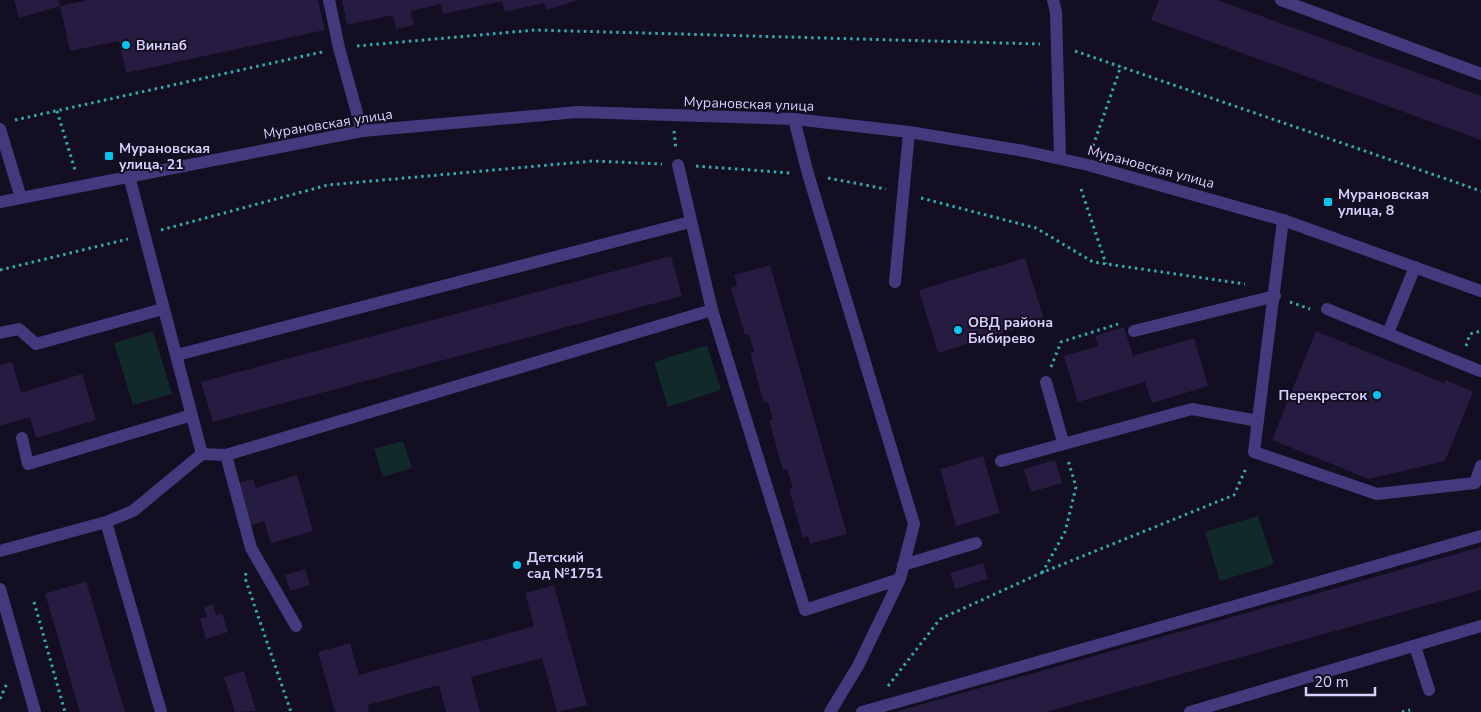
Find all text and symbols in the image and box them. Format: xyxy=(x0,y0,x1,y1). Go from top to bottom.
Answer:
place label: Винлаб xyxy=(136,36,187,55)
marker: Винлаб xyxy=(120,39,132,51)
street label: Мурановская улица xyxy=(683,92,815,116)
street label: Мурановская улица xyxy=(262,104,394,144)
place label: Мурановская улица, 21 xyxy=(119,139,210,174)
street label: Мурановская улица xyxy=(1085,141,1217,193)
marker: Мурановская улица, 21 xyxy=(103,150,115,162)
place label: Мурановская улица, 8 xyxy=(1338,185,1429,220)
marker: Мурановская улица, 8 xyxy=(1322,196,1334,208)
place label: ОВД района Бибирево xyxy=(968,313,1053,348)
marker: ОВД района Бибирево xyxy=(952,324,964,336)
place label: Перекресток xyxy=(1278,386,1367,405)
marker: Перекресток xyxy=(1371,389,1383,401)
place label: Детский сад №1751 xyxy=(527,548,603,583)
marker: Детский сад №1751 xyxy=(511,559,523,571)
scale bar xyxy=(1306,664,1375,696)
text: 20 m xyxy=(1314,672,1349,692)

